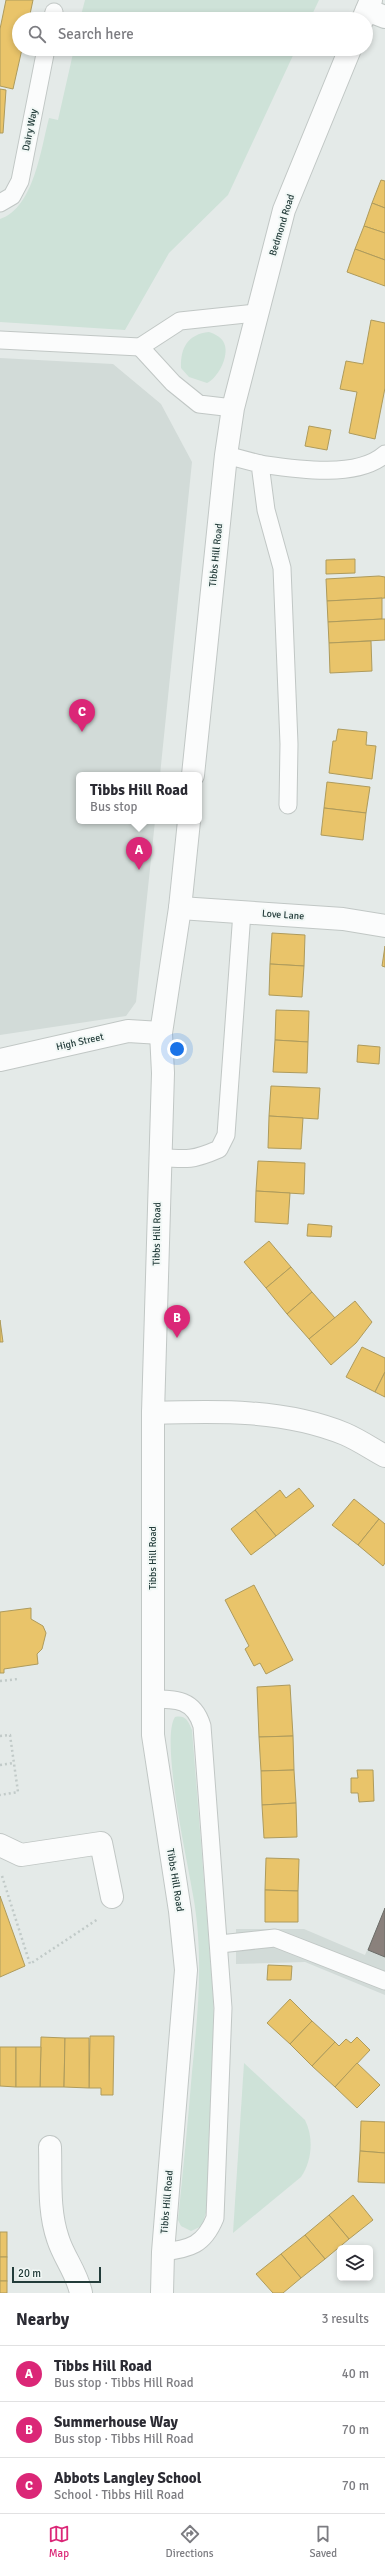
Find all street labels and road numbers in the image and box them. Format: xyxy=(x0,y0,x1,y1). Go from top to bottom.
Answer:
street label: Dairy Way xyxy=(20,108,40,152)
street label: Bedmond Road xyxy=(267,193,297,257)
street label: Tibbs Hill Road xyxy=(207,523,225,587)
street label: Love Lane xyxy=(261,908,305,922)
street label: High Street xyxy=(55,1031,105,1053)
street label: Tibbs Hill Road xyxy=(150,1202,164,1266)
street label: Tibbs Hill Road xyxy=(147,1526,159,1590)
street label: Tibbs Hill Road xyxy=(164,1848,186,1912)
street label: Tibbs Hill Road xyxy=(158,2170,176,2234)

